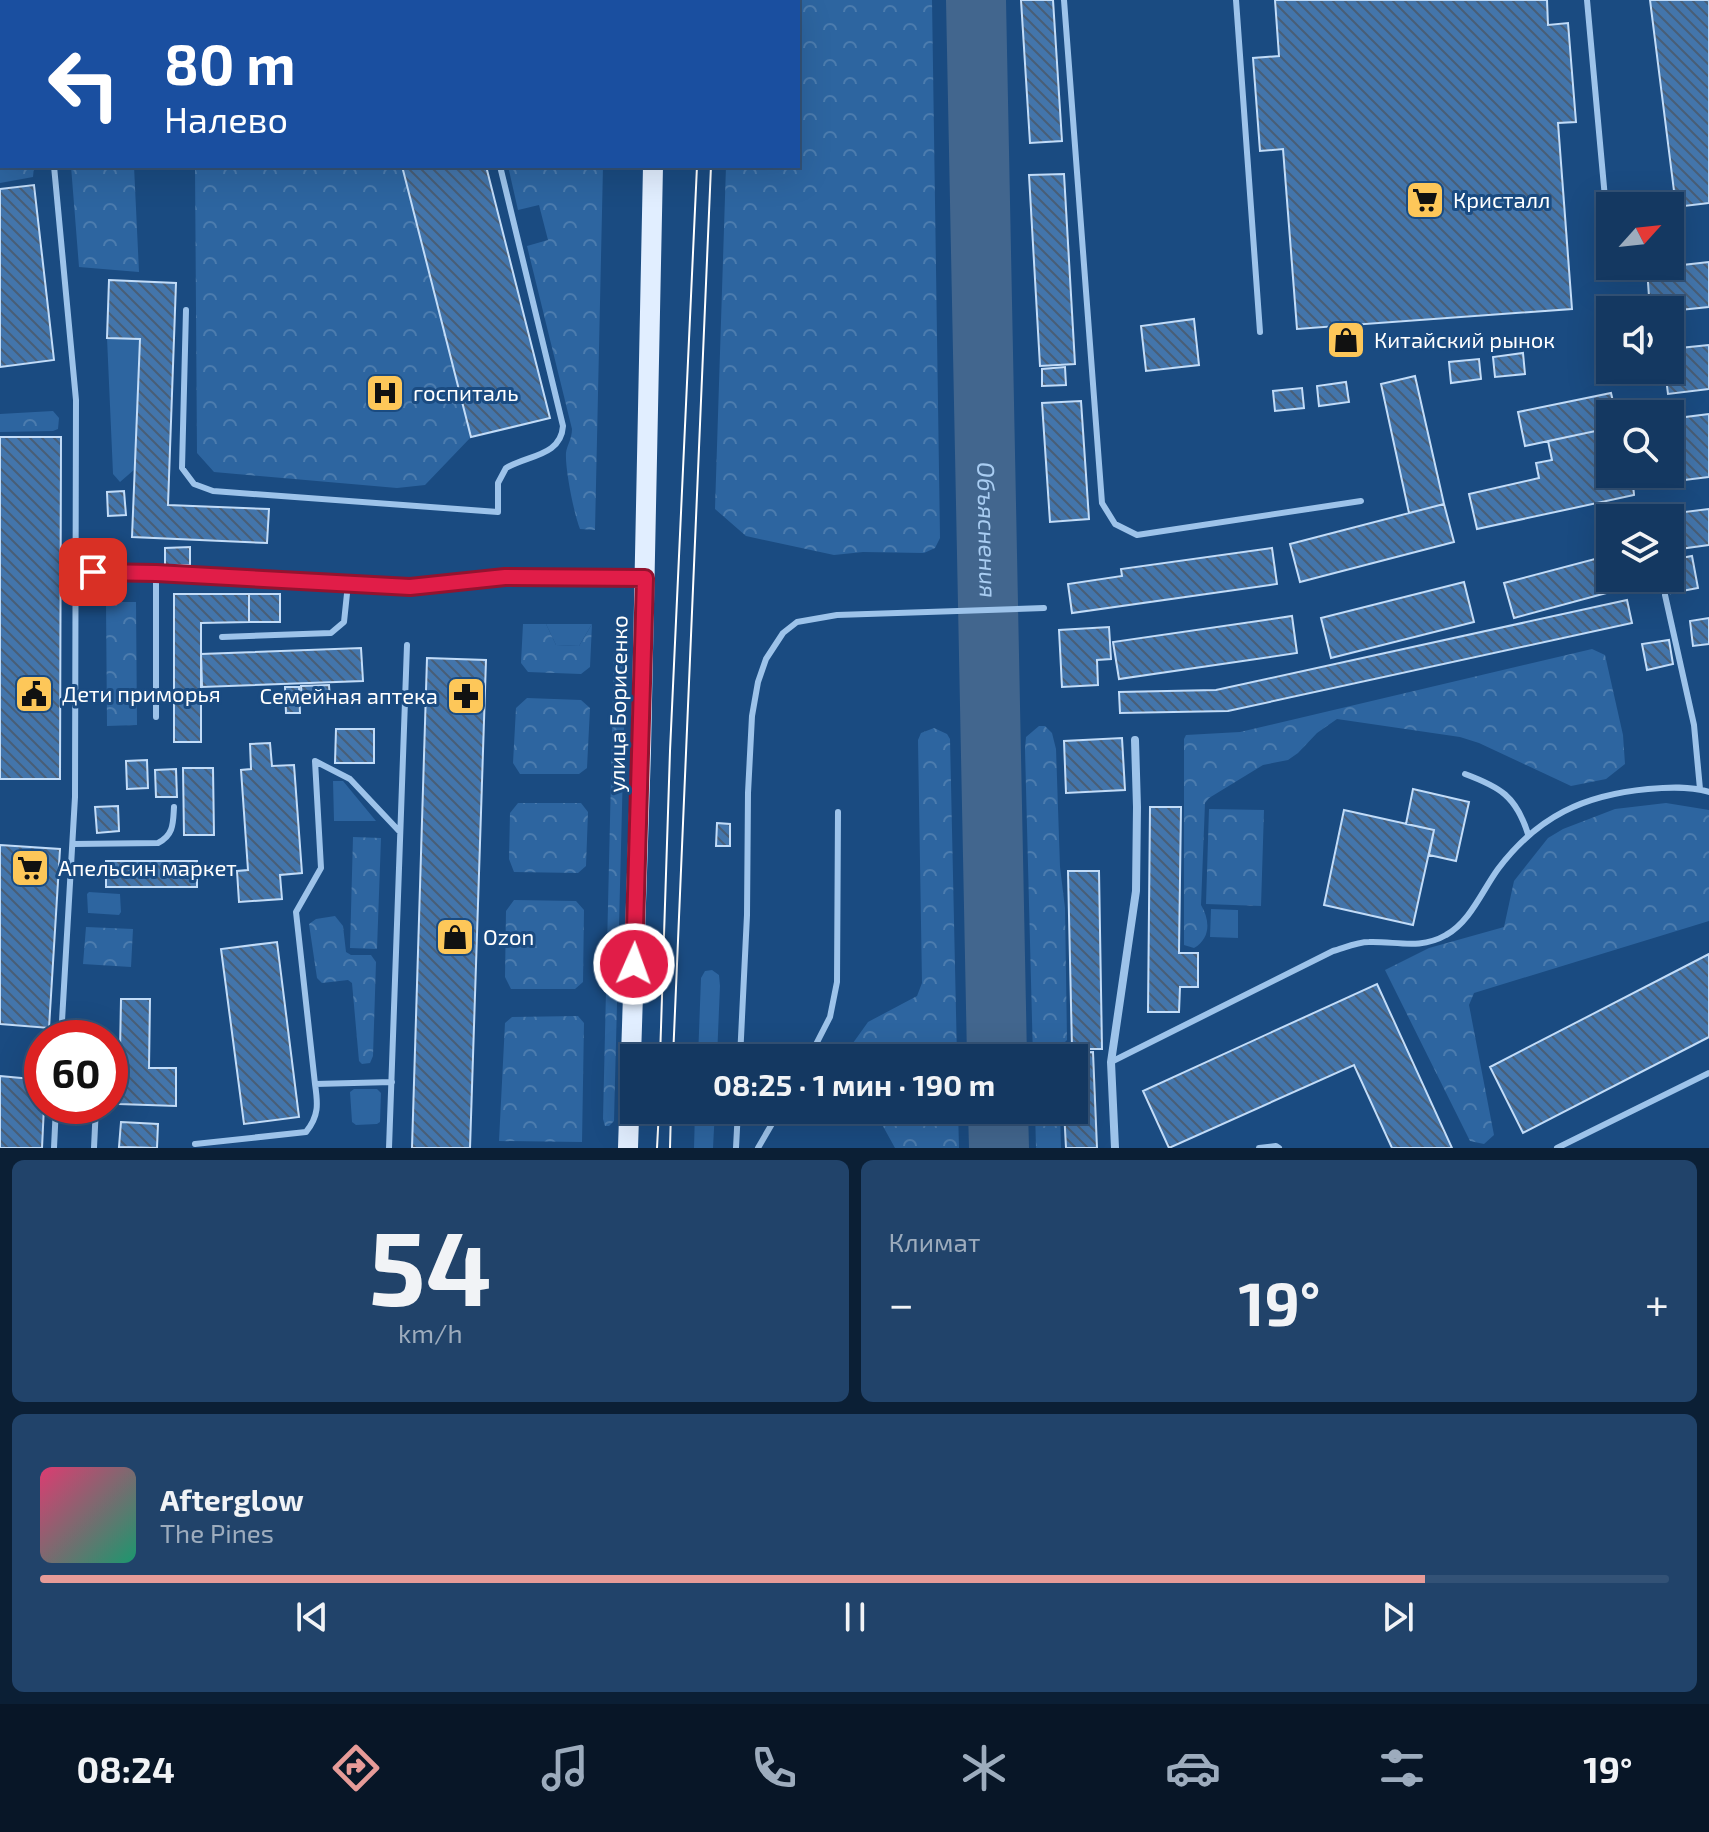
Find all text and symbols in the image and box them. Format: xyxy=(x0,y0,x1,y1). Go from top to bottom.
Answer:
text: 80 m xyxy=(164,29,296,96)
icon: left xyxy=(32,32,136,136)
text: Налево xyxy=(164,97,288,140)
supermarket icon: Кристалл xyxy=(1404,179,1446,221)
place label: Кристалл xyxy=(1453,186,1550,212)
north arrow xyxy=(1596,192,1684,280)
map controls xyxy=(1596,192,1684,592)
button: sound xyxy=(1596,296,1684,384)
shop icon: Китайский рынок xyxy=(1325,319,1367,361)
place label: Китайский рынок xyxy=(1374,326,1555,352)
hospital icon: госпиталь xyxy=(364,372,406,414)
place label: госпиталь xyxy=(413,379,519,405)
button: search xyxy=(1596,400,1684,488)
water label: Объяснения xyxy=(972,461,1004,598)
button: layers xyxy=(1596,504,1684,592)
pin xyxy=(59,538,127,606)
icon: arrive xyxy=(71,550,115,594)
street label: улица Борисенко xyxy=(602,615,633,793)
public building icon: Дети приморья xyxy=(13,673,55,715)
pharmacy icon: Семейная аптека xyxy=(445,675,487,717)
place label: Дети приморья xyxy=(62,680,221,706)
place label: Семейная аптека xyxy=(260,682,438,708)
supermarket icon: Апельсин маркет xyxy=(9,847,51,889)
place label: Апельсин маркет xyxy=(58,854,237,880)
shop icon: Ozon xyxy=(434,916,476,958)
position arrow xyxy=(592,922,676,1006)
place label: Ozon xyxy=(483,923,534,949)
speed limit sign: 60 xyxy=(24,1020,128,1124)
text: 08:25 · 1 мин · 190 m xyxy=(713,1066,995,1102)
text: 54 xyxy=(368,1202,492,1327)
text: Климат xyxy=(889,1226,981,1257)
text: 19° xyxy=(1239,1266,1320,1338)
text: − xyxy=(889,1276,914,1329)
text: + xyxy=(1645,1276,1669,1329)
text: km/h xyxy=(398,1317,463,1348)
text: Afterglow xyxy=(160,1481,304,1517)
text: The Pines xyxy=(160,1517,274,1548)
icon: previous xyxy=(290,1595,334,1639)
icon: pause xyxy=(833,1595,877,1639)
icon: next xyxy=(1376,1595,1420,1639)
icon: directions xyxy=(328,1740,384,1796)
icon: music xyxy=(537,1740,593,1796)
icon: phone xyxy=(746,1740,802,1796)
icon: climate xyxy=(956,1740,1012,1796)
icon: car xyxy=(1165,1740,1221,1796)
icon: filters xyxy=(1374,1740,1430,1796)
text: 08:24 xyxy=(77,1747,175,1790)
text: 19° xyxy=(1583,1747,1632,1790)

